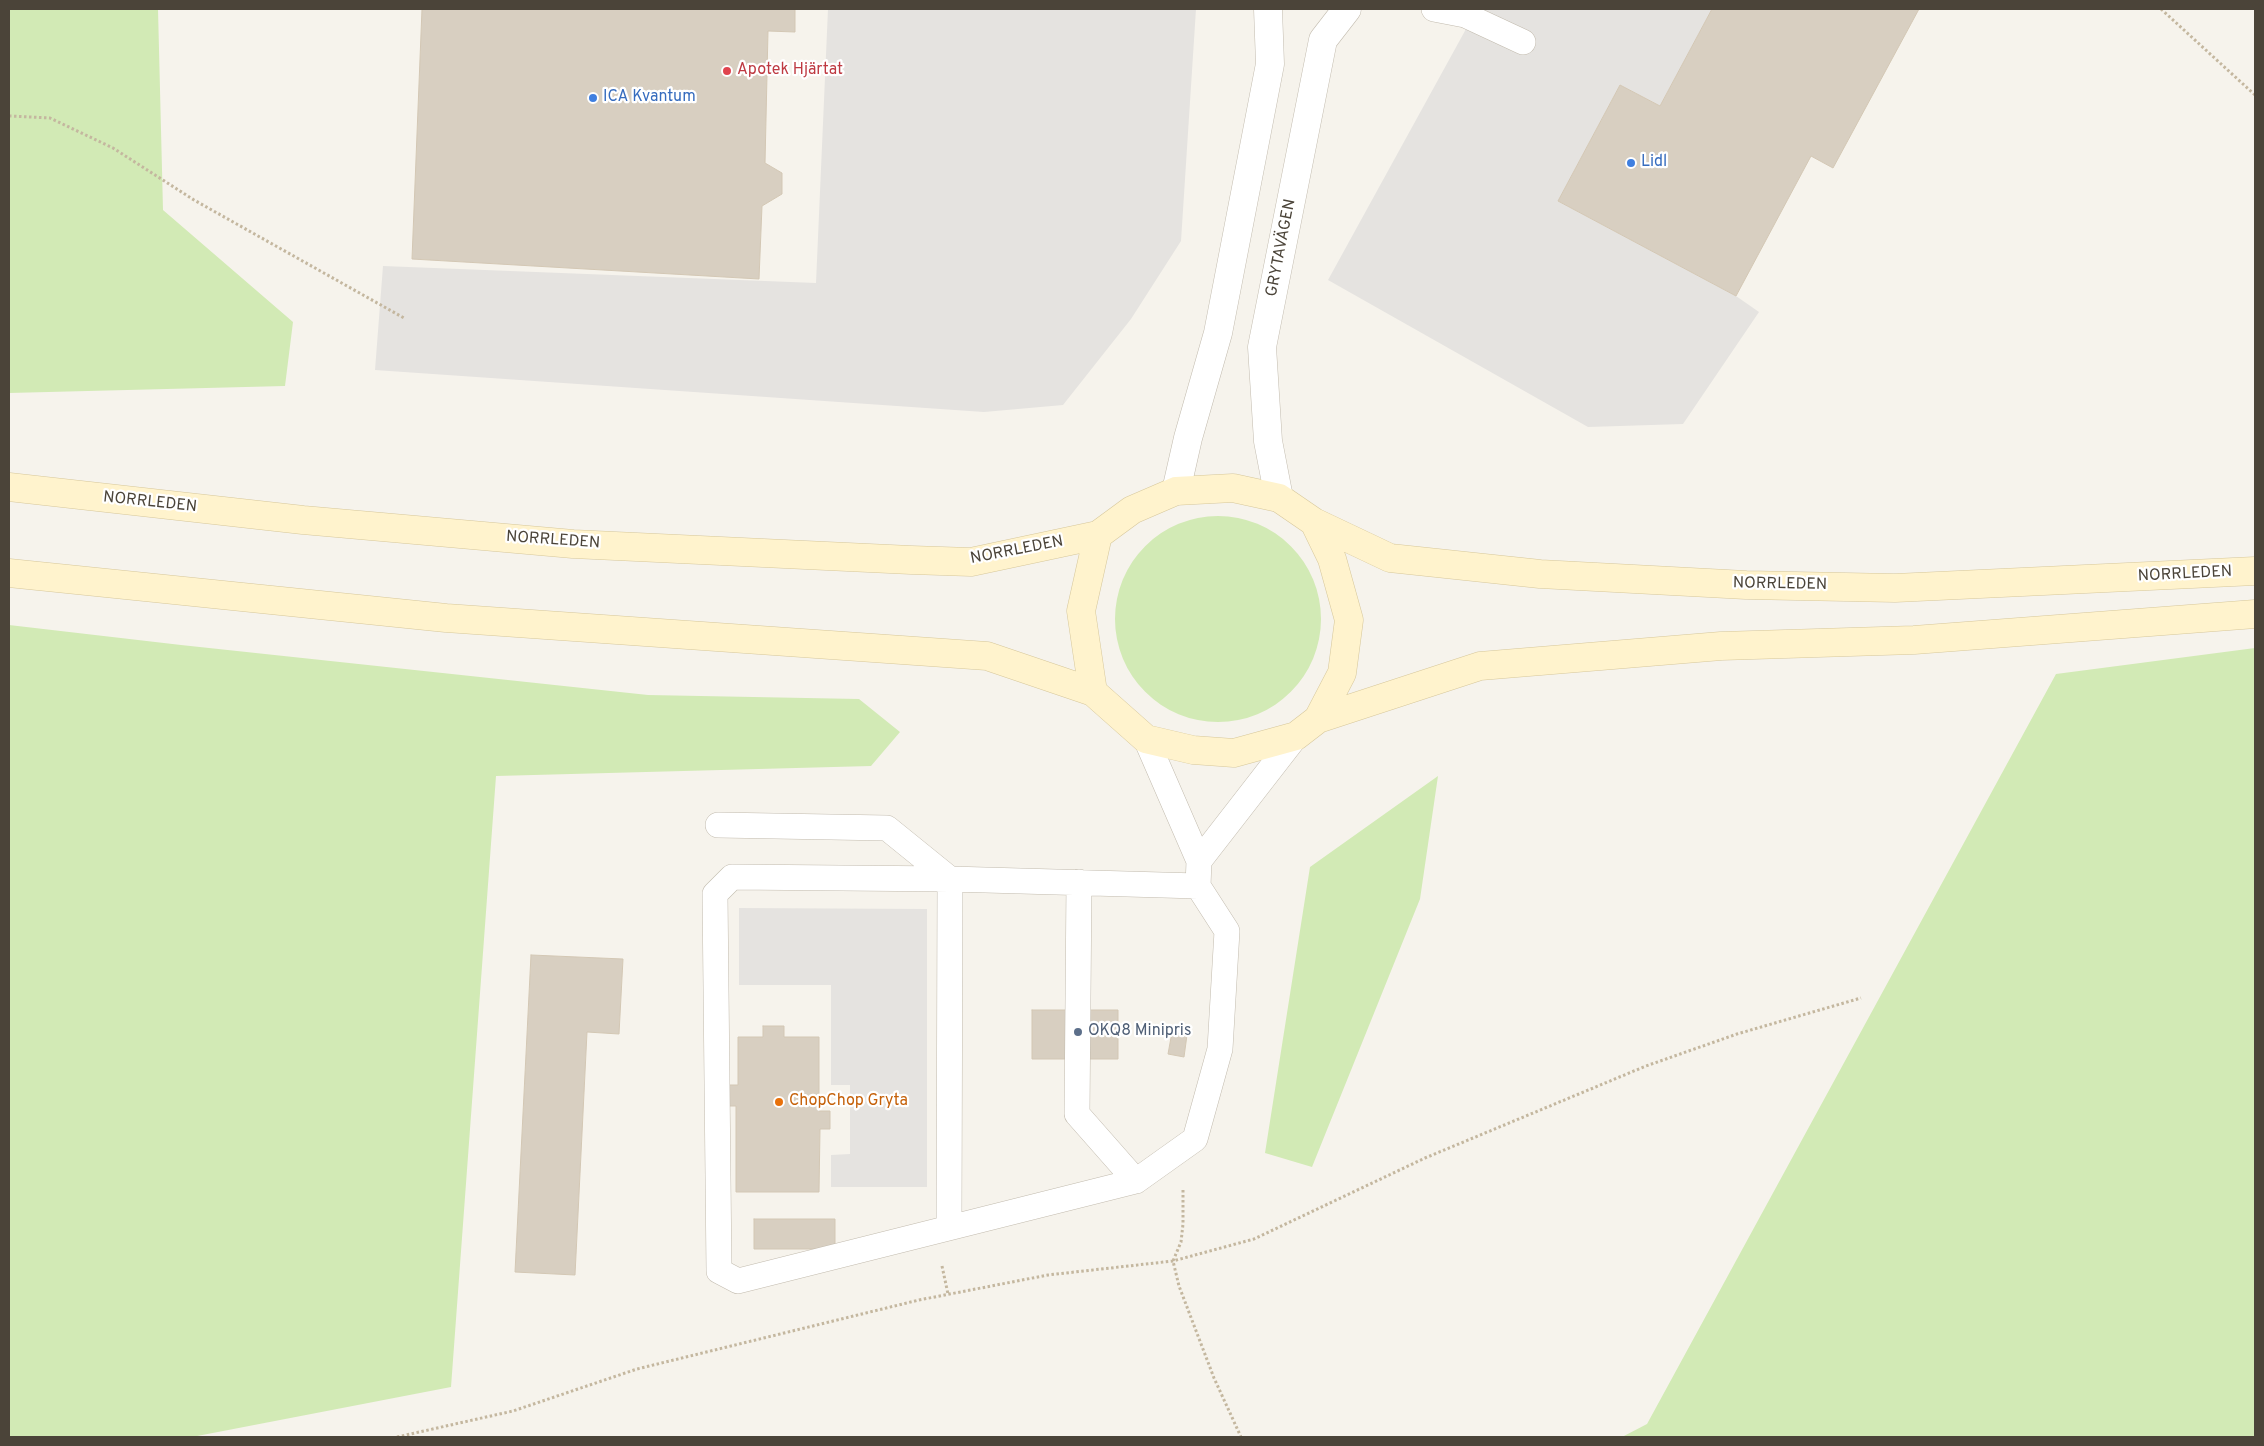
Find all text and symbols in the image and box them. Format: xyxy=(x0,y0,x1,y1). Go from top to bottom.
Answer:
place label: Apotek Hjärtat xyxy=(737,61,843,81)
marker: Apotek Hjärtat xyxy=(721,65,733,77)
place label: ICA Kvantum xyxy=(603,88,696,108)
marker: ICA Kvantum xyxy=(587,92,599,104)
place label: Lidl xyxy=(1641,153,1667,173)
marker: Lidl xyxy=(1625,157,1637,169)
street label: GRYTAVÄGEN xyxy=(1263,197,1301,299)
street label: NORRLEDEN xyxy=(102,489,198,517)
street label: NORRLEDEN xyxy=(505,528,601,554)
street label: NORRLEDEN xyxy=(969,533,1065,569)
street label: NORRLEDEN xyxy=(2137,563,2233,587)
street label: NORRLEDEN xyxy=(1733,575,1827,595)
place label: OKQ8 Minipris xyxy=(1088,1022,1191,1042)
marker: OKQ8 Minipris xyxy=(1072,1026,1084,1038)
place label: ChopChop Gryta xyxy=(789,1092,908,1112)
marker: ChopChop Gryta xyxy=(773,1096,785,1108)

